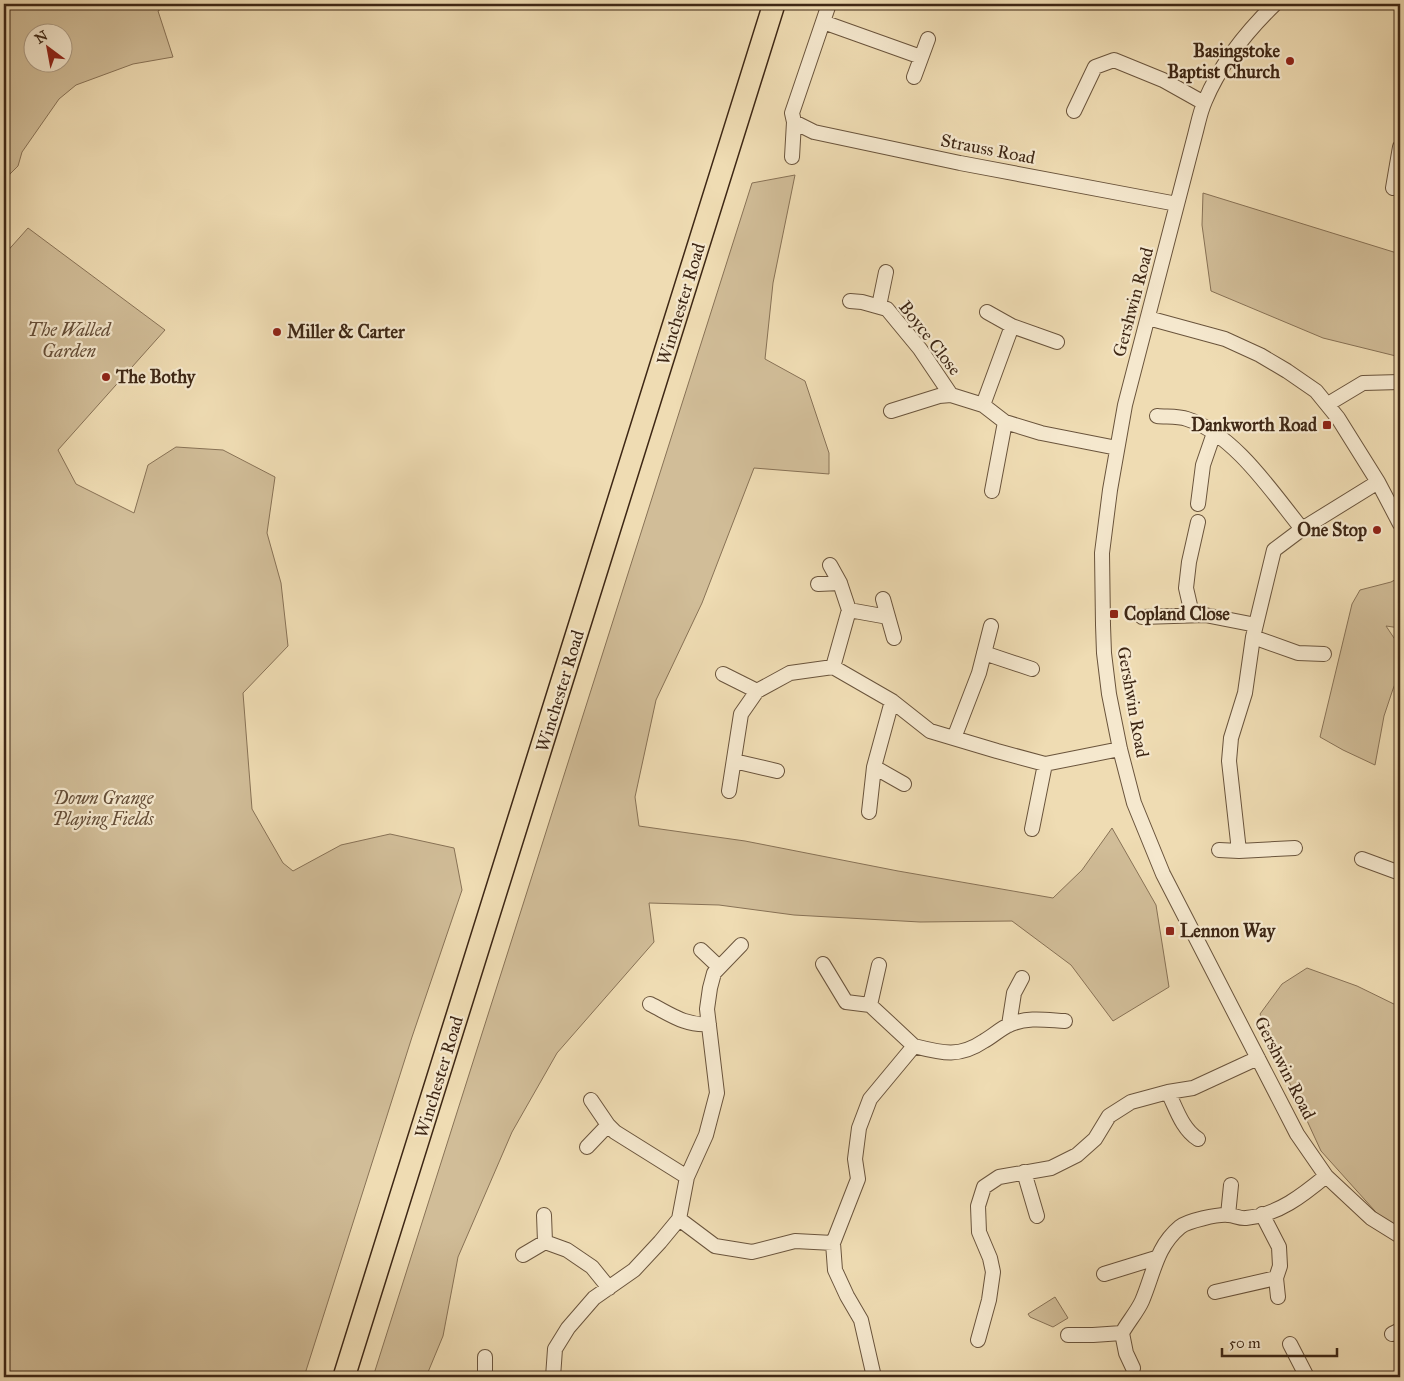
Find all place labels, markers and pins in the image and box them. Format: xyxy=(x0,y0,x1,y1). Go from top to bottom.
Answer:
place label: Basingstoke Baptist Church xyxy=(1167,40,1281,84)
marker: Basingstoke Baptist Church xyxy=(1284,55,1296,67)
place label: Miller & Carter xyxy=(287,321,406,343)
marker: Miller & Carter xyxy=(271,326,283,338)
place label: The Bothy xyxy=(115,366,197,389)
marker: The Bothy xyxy=(100,371,112,383)
place label: Dankworth Road xyxy=(1191,414,1318,436)
marker: Dankworth Road xyxy=(1321,419,1333,431)
place label: One Stop xyxy=(1297,519,1367,542)
marker: One Stop xyxy=(1371,524,1383,536)
place label: Copland Close xyxy=(1124,603,1230,626)
marker: Copland Close xyxy=(1108,608,1120,620)
place label: Lennon Way xyxy=(1180,920,1277,943)
marker: Lennon Way xyxy=(1164,925,1176,937)

